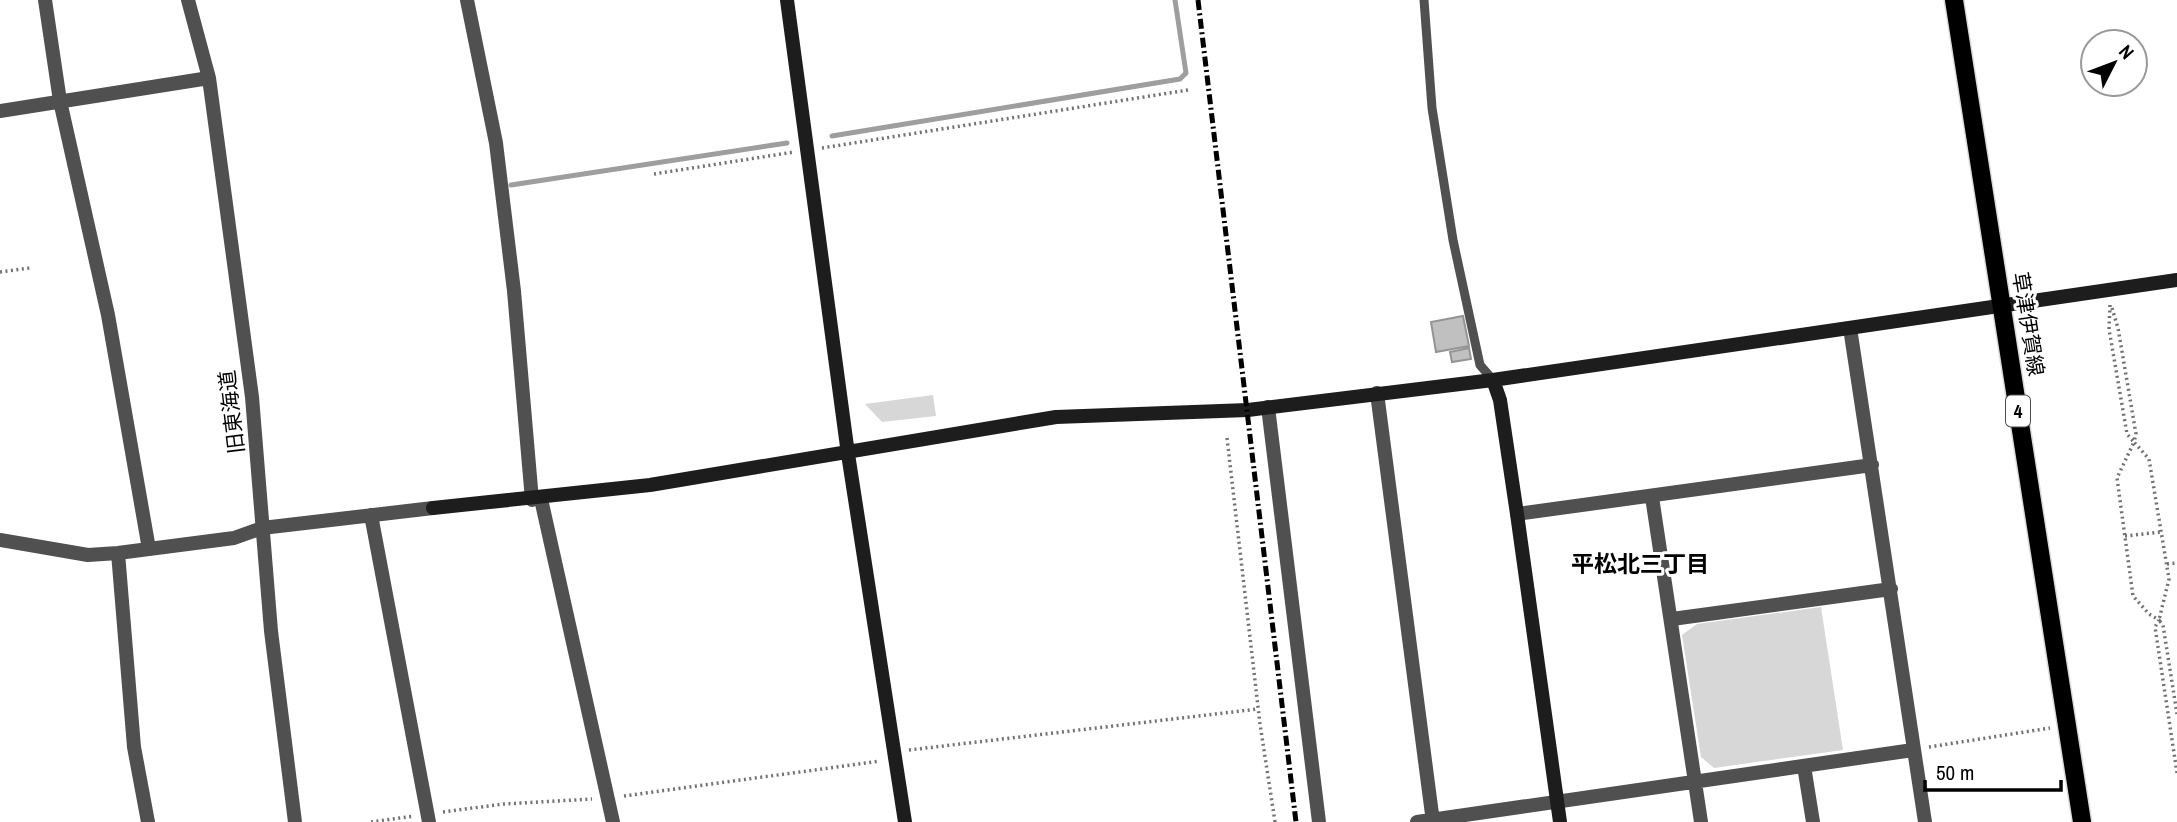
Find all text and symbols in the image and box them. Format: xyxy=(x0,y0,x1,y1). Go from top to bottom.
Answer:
north arrow xyxy=(2079,28,2149,98)
text: N xyxy=(2113,39,2140,65)
street label: 草津伊賀線 xyxy=(2006,270,2051,378)
street label: 旧東海道 xyxy=(212,369,251,456)
road number: 4 xyxy=(2006,396,2030,426)
district label: 平松北三丁目 xyxy=(1571,548,1709,579)
scale bar xyxy=(1925,748,2062,792)
text: 50 m xyxy=(1936,758,1974,787)

